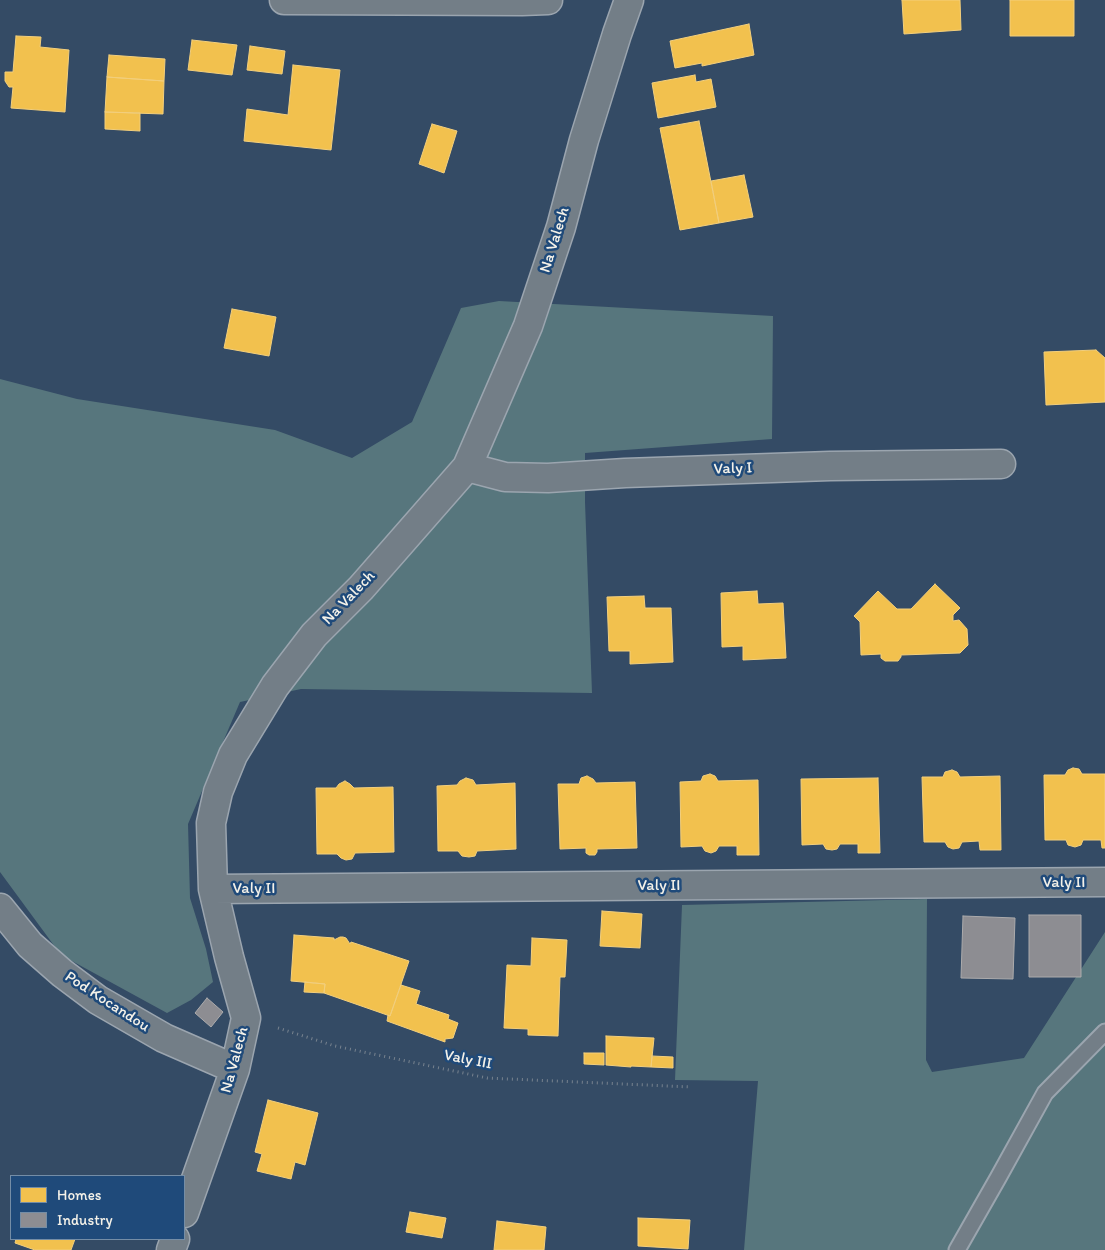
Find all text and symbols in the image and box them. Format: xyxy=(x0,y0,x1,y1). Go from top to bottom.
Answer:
street label: Na Valech xyxy=(536,205,574,275)
street label: Valy I xyxy=(713,459,753,479)
street label: Na Valech xyxy=(319,567,379,629)
street label: Valy II xyxy=(1043,873,1085,893)
street label: Valy II xyxy=(638,876,680,896)
street label: Valy II xyxy=(233,879,275,899)
street label: Pod Kocandou xyxy=(61,967,153,1037)
street label: Na Valech xyxy=(217,1025,253,1095)
street label: Valy III xyxy=(442,1046,494,1074)
legend xyxy=(10,1175,185,1240)
text: Homes xyxy=(57,1186,101,1204)
text: Industry xyxy=(57,1211,113,1229)

